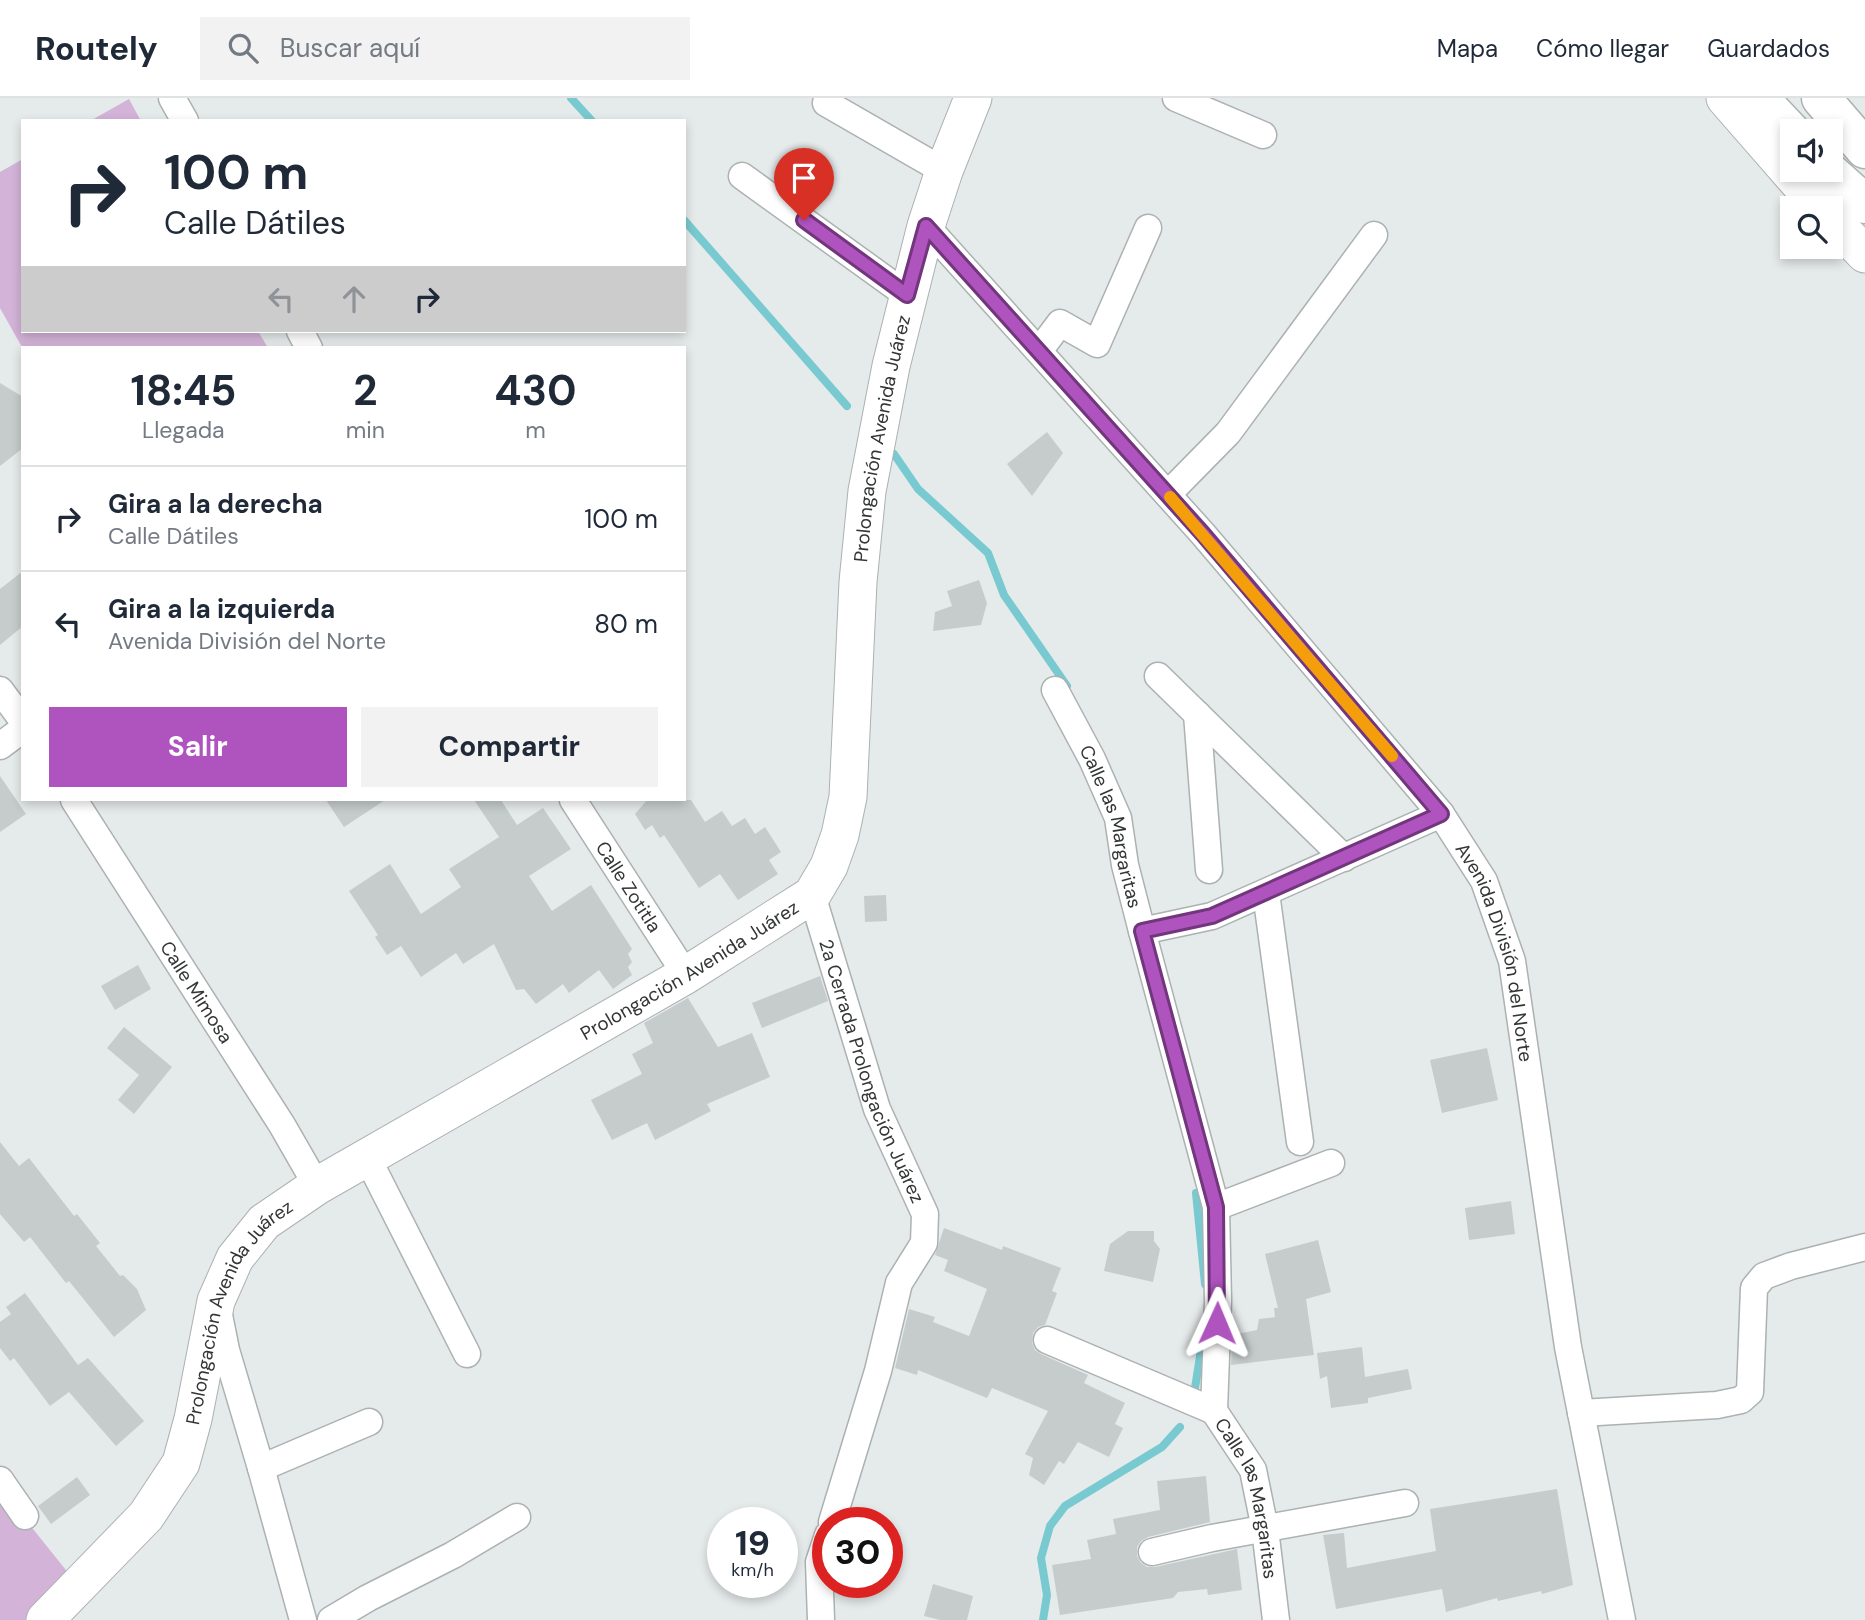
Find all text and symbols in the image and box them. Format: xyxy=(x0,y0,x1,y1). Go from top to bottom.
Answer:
search box xyxy=(200,17,690,80)
text: Routely xyxy=(35,27,158,70)
icon: search xyxy=(224,29,262,67)
text: Buscar aquí xyxy=(280,31,420,65)
text: Mapa xyxy=(1437,33,1498,64)
text: Cómo llegar xyxy=(1536,33,1669,64)
text: Guardados xyxy=(1707,33,1830,64)
map controls xyxy=(1780,119,1843,259)
button: sound xyxy=(1780,119,1843,182)
text: 100 m xyxy=(164,140,308,204)
icon: right xyxy=(49,147,140,238)
pin xyxy=(774,148,834,220)
icon: arrive xyxy=(785,159,823,197)
button: search xyxy=(1780,196,1843,259)
text: Calle Dátiles xyxy=(164,202,346,244)
icon: left xyxy=(262,280,300,318)
icon: ahead xyxy=(335,280,373,318)
icon: right xyxy=(408,280,446,318)
street label: Prolongación Avenida Juárez xyxy=(848,312,916,563)
text: 18:45 xyxy=(130,363,236,418)
text: 2 xyxy=(353,363,377,418)
text: 430 xyxy=(494,363,577,418)
text: Llegada xyxy=(142,415,225,445)
text: min xyxy=(346,415,385,445)
text: m xyxy=(525,415,546,445)
text: Gira a la derecha xyxy=(108,487,323,521)
icon: right xyxy=(49,500,87,538)
text: 100 m xyxy=(584,502,658,536)
text: Calle Dátiles xyxy=(108,521,239,551)
text: Gira a la izquierda xyxy=(108,592,335,626)
icon: left xyxy=(49,605,87,643)
text: 80 m xyxy=(594,607,658,641)
text: Avenida División del Norte xyxy=(108,626,386,656)
button: Salir xyxy=(49,707,347,787)
button: Compartir xyxy=(361,707,658,787)
street label: Calle las Margaritas xyxy=(1074,740,1148,911)
street label: Calle Zotitla xyxy=(590,837,667,937)
street label: Avenida División del Norte xyxy=(1450,838,1538,1064)
street label: Prolongación Avenida Juárez xyxy=(576,895,803,1046)
street label: Calle Mimosa xyxy=(154,936,239,1048)
street label: 2a Cerrada Prolongación Juárez xyxy=(813,936,930,1207)
street label: Prolongación Avenida Juárez xyxy=(180,1194,298,1427)
position arrow xyxy=(1180,1286,1254,1360)
street label: Calle las Margaritas xyxy=(1209,1413,1283,1580)
speed limit sign: 30 xyxy=(812,1507,903,1598)
text: 19 xyxy=(735,1520,770,1566)
text: km/h xyxy=(731,1558,774,1582)

